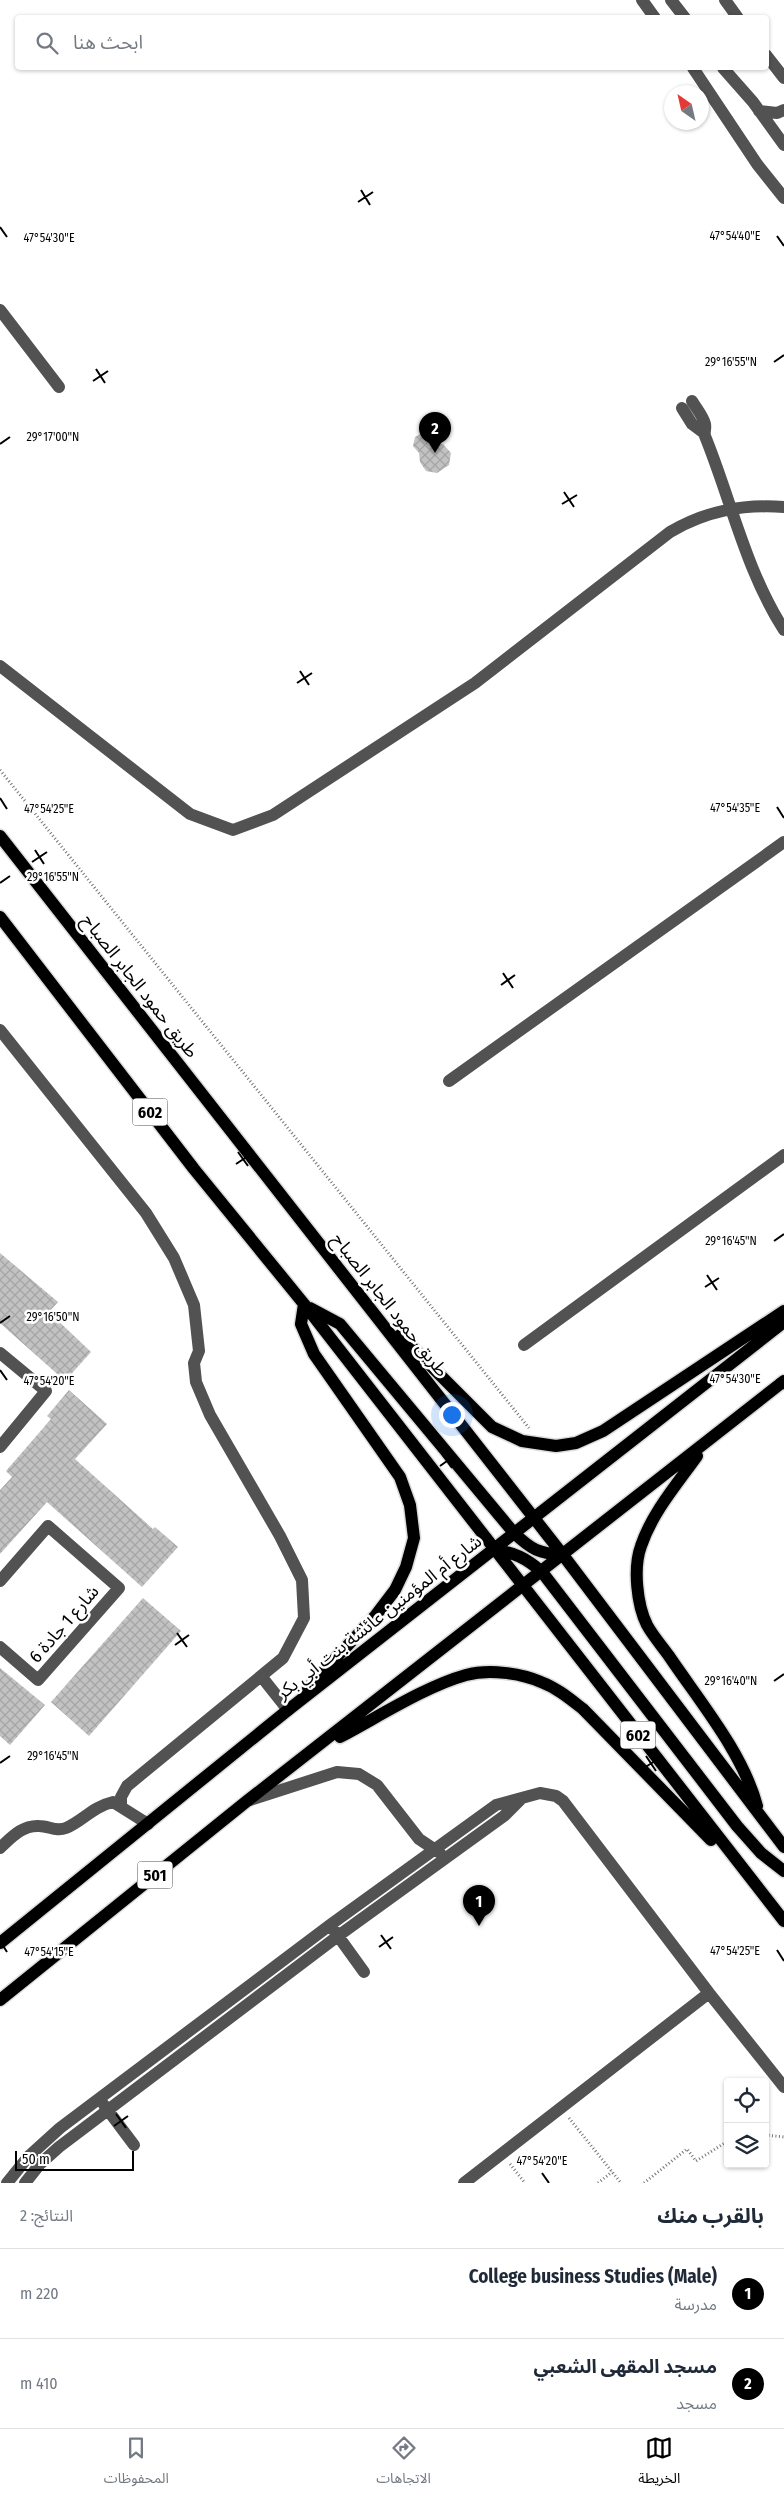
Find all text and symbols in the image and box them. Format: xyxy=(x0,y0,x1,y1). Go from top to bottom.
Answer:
search box xyxy=(15,15,769,70)
icon: search xyxy=(33,29,61,57)
text: ابحث هنا xyxy=(73,31,143,54)
north arrow xyxy=(664,85,709,130)
text: 47°54'40"E xyxy=(710,229,761,243)
text: 47°54'30"E xyxy=(23,231,75,245)
text: 29°16'55"N xyxy=(705,355,757,369)
pin: 2 xyxy=(419,412,451,453)
text: 29°17'00"N xyxy=(27,430,79,444)
text: 47°54'35"E xyxy=(710,801,760,815)
text: 47°54'25"E xyxy=(24,802,74,816)
text: 29°16'55"N xyxy=(27,870,79,884)
street label: طريق حمود الجابر الصباح xyxy=(76,910,203,1063)
road number: 602 xyxy=(132,1098,168,1126)
street label: طريق حمود الجابر الصباح xyxy=(326,1229,453,1382)
text: 29°16'45"N xyxy=(705,1234,757,1248)
text: 29°16'50"N xyxy=(27,1310,79,1324)
text: 47°54'30"E xyxy=(709,1372,761,1386)
text: 47°54'20"E xyxy=(24,1374,75,1388)
your location xyxy=(439,1402,465,1428)
street label: شارع أم المؤمنين عائشة بنت أبي بكر xyxy=(271,1530,488,1707)
street label: شارع 1 جادة 6 xyxy=(24,1581,106,1669)
text: 29°16'40"N xyxy=(705,1674,757,1688)
road number: 602 xyxy=(620,1722,656,1748)
text: 29°16'45"N xyxy=(27,1749,79,1763)
road number: 501 xyxy=(138,1862,172,1888)
pin: 1 xyxy=(463,1885,495,1926)
text: 47°54'25"E xyxy=(710,1944,760,1958)
text: 47°54'15"E xyxy=(24,1945,74,1959)
map controls xyxy=(724,2078,769,2168)
button: locate xyxy=(724,2078,769,2123)
button: layers xyxy=(724,2123,769,2168)
scale bar xyxy=(15,2148,134,2171)
text: 50 m xyxy=(22,2151,50,2168)
text: 47°54'20"E xyxy=(517,2154,568,2168)
text: بالقرب منك xyxy=(657,2203,764,2229)
text: النتائج: 2 xyxy=(20,2206,73,2225)
text: College business Studies (Male) xyxy=(469,2265,717,2288)
text: 220 m xyxy=(20,2284,59,2303)
text: 1 xyxy=(745,2284,751,2303)
text: مدرسة xyxy=(674,2295,717,2314)
text: مسجد المقهى الشعبي xyxy=(533,2355,717,2378)
text: 410 m xyxy=(20,2374,58,2393)
text: 2 xyxy=(744,2374,752,2393)
text: مسجد xyxy=(676,2394,717,2413)
tab: المحفوظات xyxy=(104,2434,169,2493)
tab: الاتجاهات xyxy=(376,2434,431,2493)
tab: الخريطة xyxy=(638,2434,680,2493)

